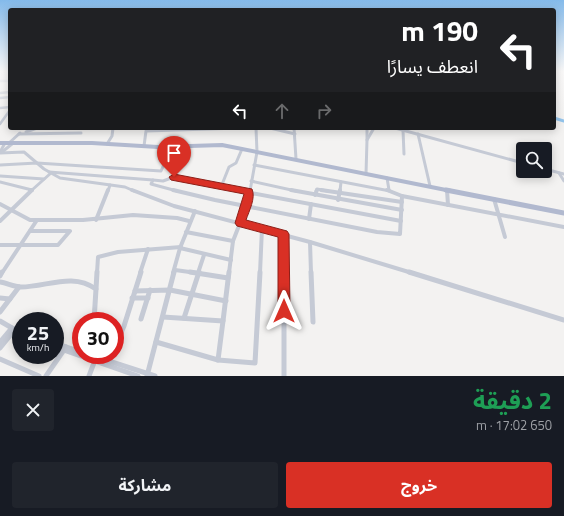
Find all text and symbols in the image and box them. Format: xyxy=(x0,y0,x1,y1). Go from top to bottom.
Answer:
text: 190 m xyxy=(401,9,478,52)
icon: left xyxy=(492,24,544,76)
text: انعطف يسارًا xyxy=(387,53,478,80)
icon: left xyxy=(229,100,251,122)
icon: ahead xyxy=(271,100,293,122)
icon: right xyxy=(313,100,335,122)
pin xyxy=(157,136,191,177)
icon: arrive xyxy=(163,142,185,164)
map controls xyxy=(516,142,552,178)
button: search xyxy=(516,142,552,178)
position arrow xyxy=(263,290,305,332)
speed limit sign: 30 xyxy=(72,312,124,364)
text: 25 xyxy=(27,317,49,348)
text: km/h xyxy=(27,340,49,355)
text: 2 دقيقة xyxy=(473,382,552,418)
button: close xyxy=(12,389,54,431)
text: 650 m · 17:02 xyxy=(476,415,552,435)
button: مشاركة xyxy=(12,462,278,508)
button: خروج xyxy=(286,462,552,508)

